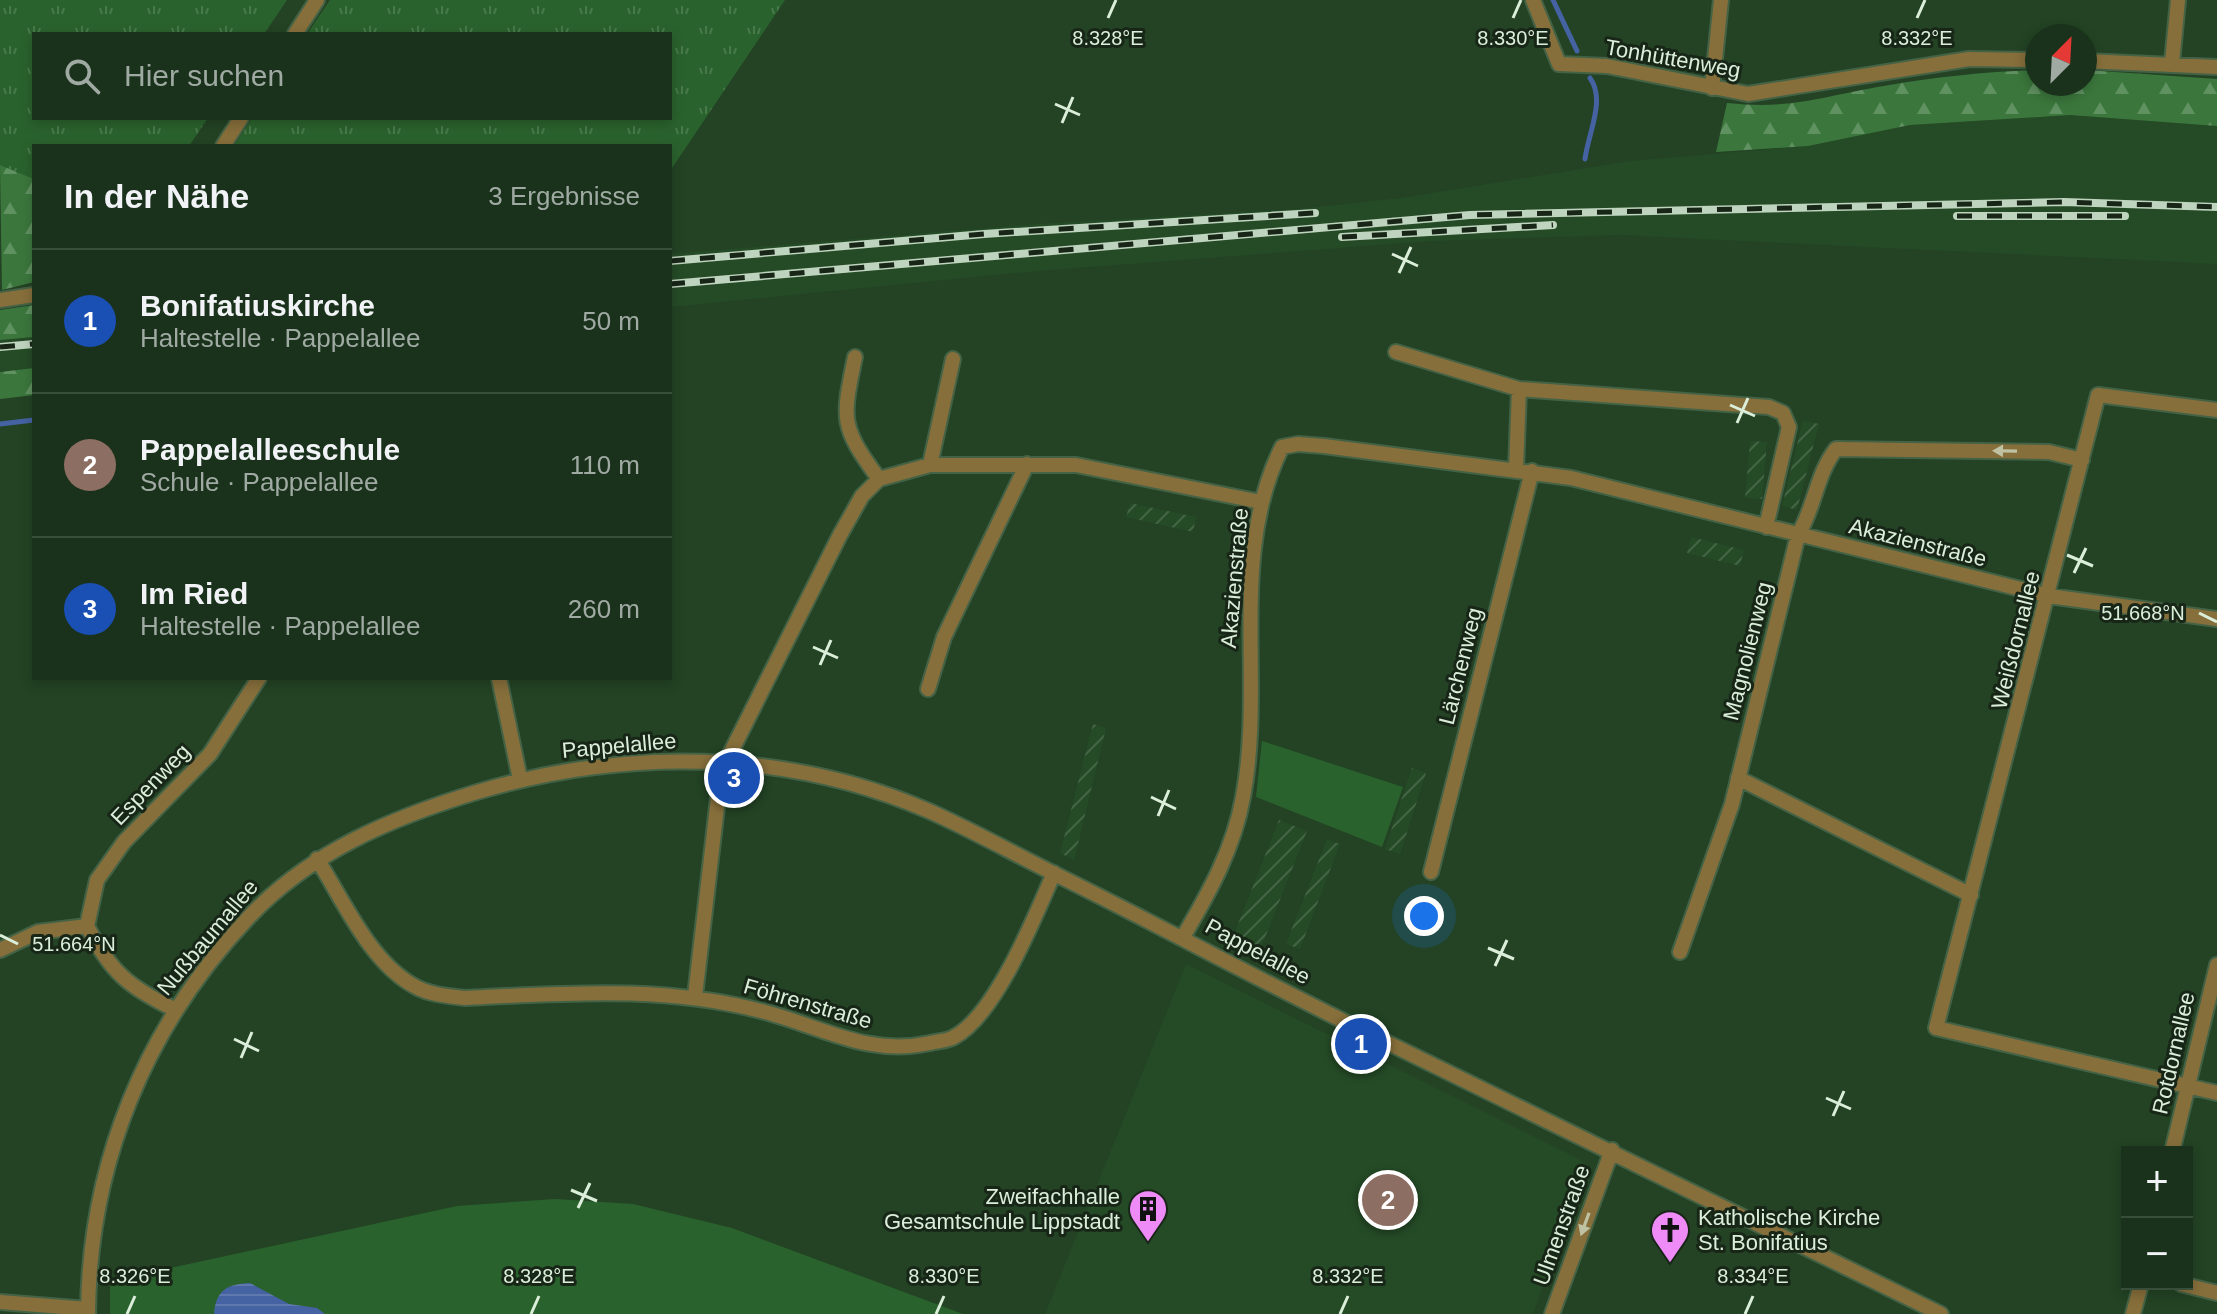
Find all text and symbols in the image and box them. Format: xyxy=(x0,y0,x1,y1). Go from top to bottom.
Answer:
north arrow xyxy=(2025,24,2097,96)
text: 8.328°E xyxy=(1072,27,1144,49)
text: 8.330°E xyxy=(1477,27,1549,49)
text: 8.332°E xyxy=(1881,27,1953,49)
search box xyxy=(32,32,672,120)
street label: Tonhüttenweg xyxy=(1603,34,1743,83)
icon: search xyxy=(60,54,104,98)
text: Hier suchen xyxy=(124,59,284,92)
text: In der Nähe xyxy=(64,177,249,215)
text: 3 Ergebnisse xyxy=(488,181,640,211)
text: Bonifatiuskirche xyxy=(140,289,375,322)
text: 1 xyxy=(83,306,97,336)
text: 50 m xyxy=(582,306,640,336)
text: Haltestelle · Pappelallee xyxy=(140,323,420,353)
text: Pappelalleeschule xyxy=(140,433,400,466)
one-way arrow xyxy=(1992,445,2017,457)
text: 2 xyxy=(83,450,97,480)
text: 110 m xyxy=(570,450,640,480)
text: Schule · Pappelallee xyxy=(140,467,379,497)
street label: Akazienstraße xyxy=(1216,507,1253,649)
street label: Akazienstraße xyxy=(1847,513,1989,572)
street label: Weißdornallee xyxy=(1986,568,2045,712)
text: Im Ried xyxy=(140,577,248,610)
street label: Magnolienweg xyxy=(1718,579,1777,723)
text: 3 xyxy=(83,594,97,624)
text: 260 m xyxy=(568,594,640,624)
text: 51.668°N xyxy=(2101,602,2185,624)
street label: Lärchenweg xyxy=(1434,605,1487,727)
text: Haltestelle · Pappelallee xyxy=(140,611,420,641)
street label: Pappelallee xyxy=(561,728,677,763)
street label: Espenweg xyxy=(106,739,195,830)
pin: 3 xyxy=(708,748,760,808)
street label: Nußbaumallee xyxy=(152,874,263,1000)
your location xyxy=(1404,896,1444,936)
street label: Pappelallee xyxy=(1201,913,1314,989)
text: 51.664°N xyxy=(32,933,116,955)
street label: Föhrenstraße xyxy=(741,973,875,1034)
street label: Rotdornallee xyxy=(2147,990,2200,1117)
pin: 1 xyxy=(1335,1014,1387,1074)
map controls xyxy=(2121,1146,2193,1290)
button: + xyxy=(2121,1146,2193,1218)
street label: Ulmenstraße xyxy=(1528,1162,1595,1289)
pin: 2 xyxy=(1362,1170,1414,1230)
place label: Zweifachhalle Gesamtschule Lippstadt xyxy=(884,1184,1120,1234)
building icon: Zweifachhalle Gesamtschule Lippstadt xyxy=(1127,1188,1169,1243)
place label: Katholische Kirche St. Bonifatius xyxy=(1698,1205,1880,1255)
church icon: Katholische Kirche St. Bonifatius xyxy=(1649,1209,1691,1264)
one-way arrow xyxy=(1578,1212,1591,1236)
button: − xyxy=(2121,1218,2193,1290)
text: 8.326°E xyxy=(99,1265,171,1287)
text: 8.328°E xyxy=(503,1265,575,1287)
text: 8.330°E xyxy=(908,1265,980,1287)
text: 8.332°E xyxy=(1312,1265,1384,1287)
text: 8.334°E xyxy=(1717,1265,1789,1287)

